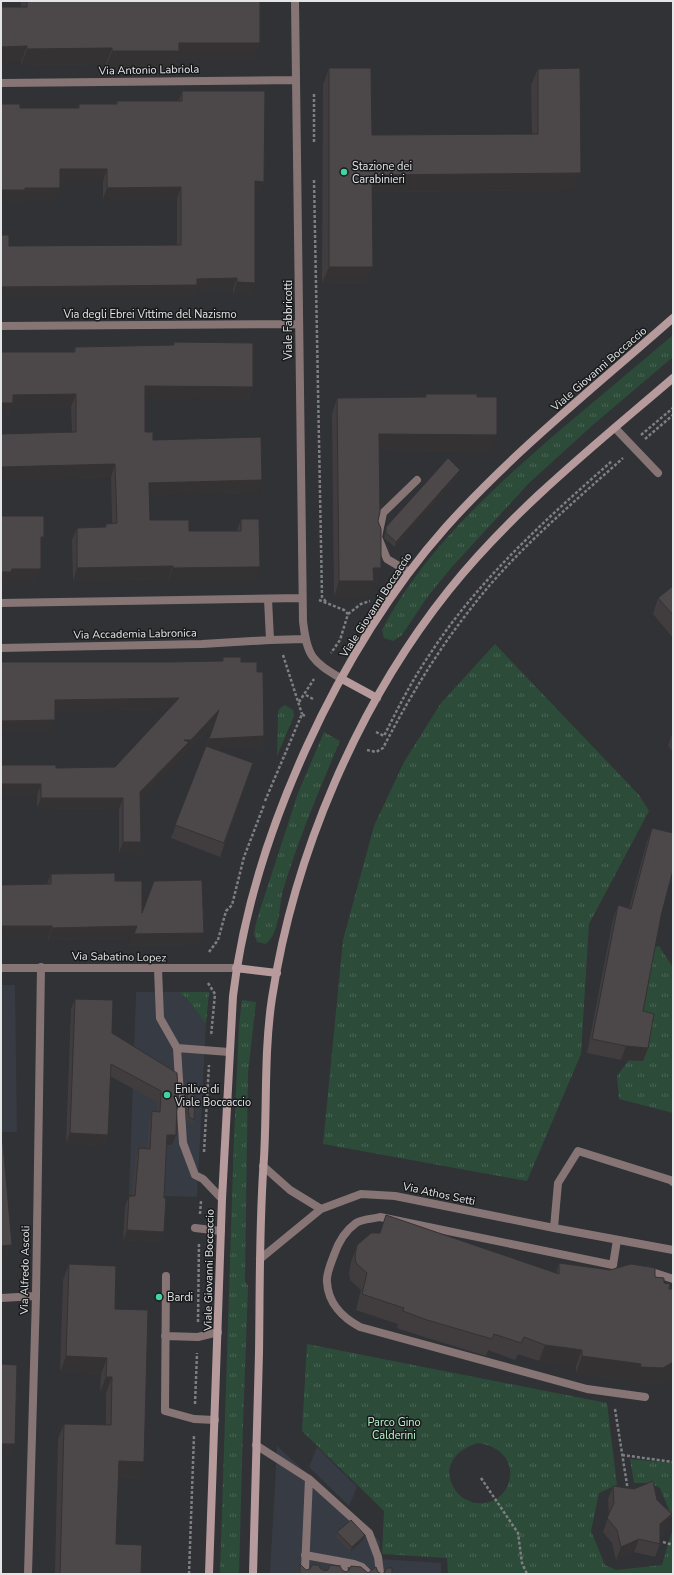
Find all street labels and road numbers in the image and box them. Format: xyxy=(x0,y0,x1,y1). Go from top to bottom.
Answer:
street label: Via Antonio Labriola xyxy=(98,62,200,78)
street label: Viale Fabbricotti xyxy=(281,280,296,361)
street label: Via degli Ebrei Vittime del Nazismo xyxy=(62,307,237,322)
street label: Viale Giovanni Boccaccio xyxy=(547,323,650,415)
street label: Viale Giovanni Boccaccio xyxy=(336,550,415,661)
street label: Via Accademia Labronica xyxy=(72,625,197,643)
street label: Via Sabatino Lopez xyxy=(71,949,166,965)
street label: Via Athos Setti xyxy=(400,1179,477,1209)
street label: Viale Giovanni Boccaccio xyxy=(200,1209,218,1332)
street label: Via Alfredo Ascoli xyxy=(17,1225,33,1316)

